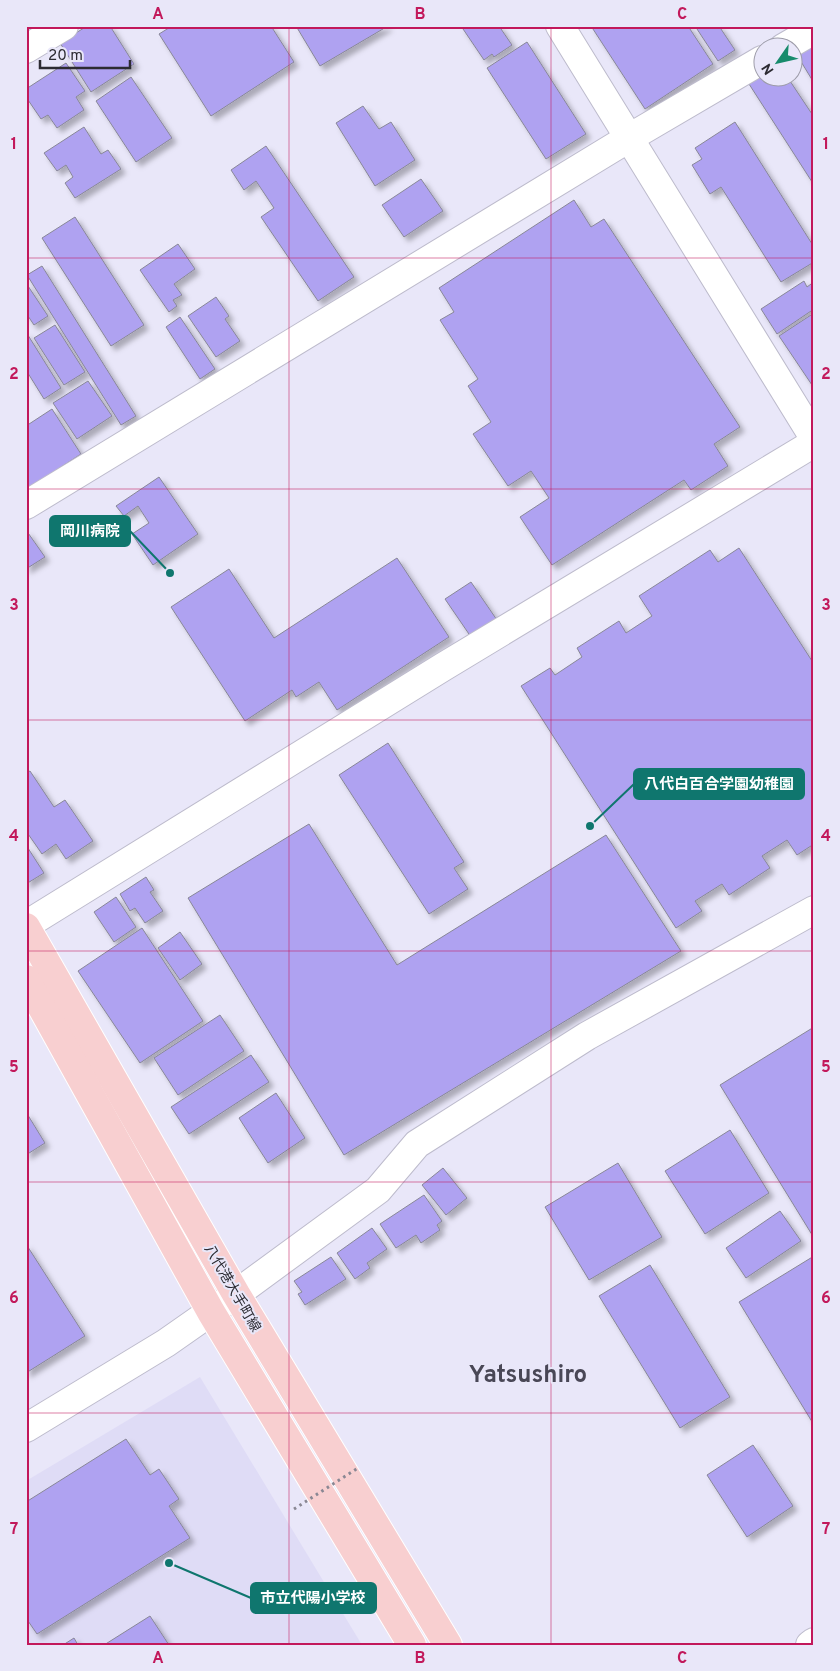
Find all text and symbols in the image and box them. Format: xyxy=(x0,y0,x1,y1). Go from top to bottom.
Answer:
text: A xyxy=(152,5,164,25)
text: B xyxy=(414,5,426,25)
text: C xyxy=(677,5,687,25)
scale bar xyxy=(40,38,130,70)
north arrow xyxy=(752,38,802,88)
text: 20 m xyxy=(48,47,83,66)
text: N xyxy=(759,60,778,77)
text: 1 xyxy=(11,135,17,155)
text: 1 xyxy=(823,135,829,155)
text: 2 xyxy=(9,365,19,385)
text: 2 xyxy=(821,365,831,385)
callout: 岡川病院 xyxy=(50,516,130,546)
text: 岡川病院 xyxy=(60,523,120,542)
text: 3 xyxy=(9,596,19,616)
text: 3 xyxy=(821,596,831,616)
callout: 八代白百合学園幼稚園 xyxy=(634,769,804,799)
text: 八代白百合学園幼稚園 xyxy=(644,775,794,795)
text: 4 xyxy=(9,827,19,847)
text: 4 xyxy=(821,827,831,847)
text: 5 xyxy=(9,1058,19,1078)
text: 5 xyxy=(821,1058,831,1078)
street label: 八代港大手町線 xyxy=(200,1242,264,1335)
text: 6 xyxy=(9,1289,19,1309)
text: 6 xyxy=(821,1289,831,1309)
district label: Yatsushiro xyxy=(469,1361,587,1391)
text: 7 xyxy=(10,1520,18,1540)
text: 7 xyxy=(822,1520,830,1540)
callout: 市立代陽小学校 xyxy=(251,1583,376,1613)
text: 市立代陽小学校 xyxy=(260,1589,366,1609)
text: A xyxy=(152,1649,164,1669)
text: B xyxy=(414,1649,426,1669)
text: C xyxy=(677,1649,687,1669)

